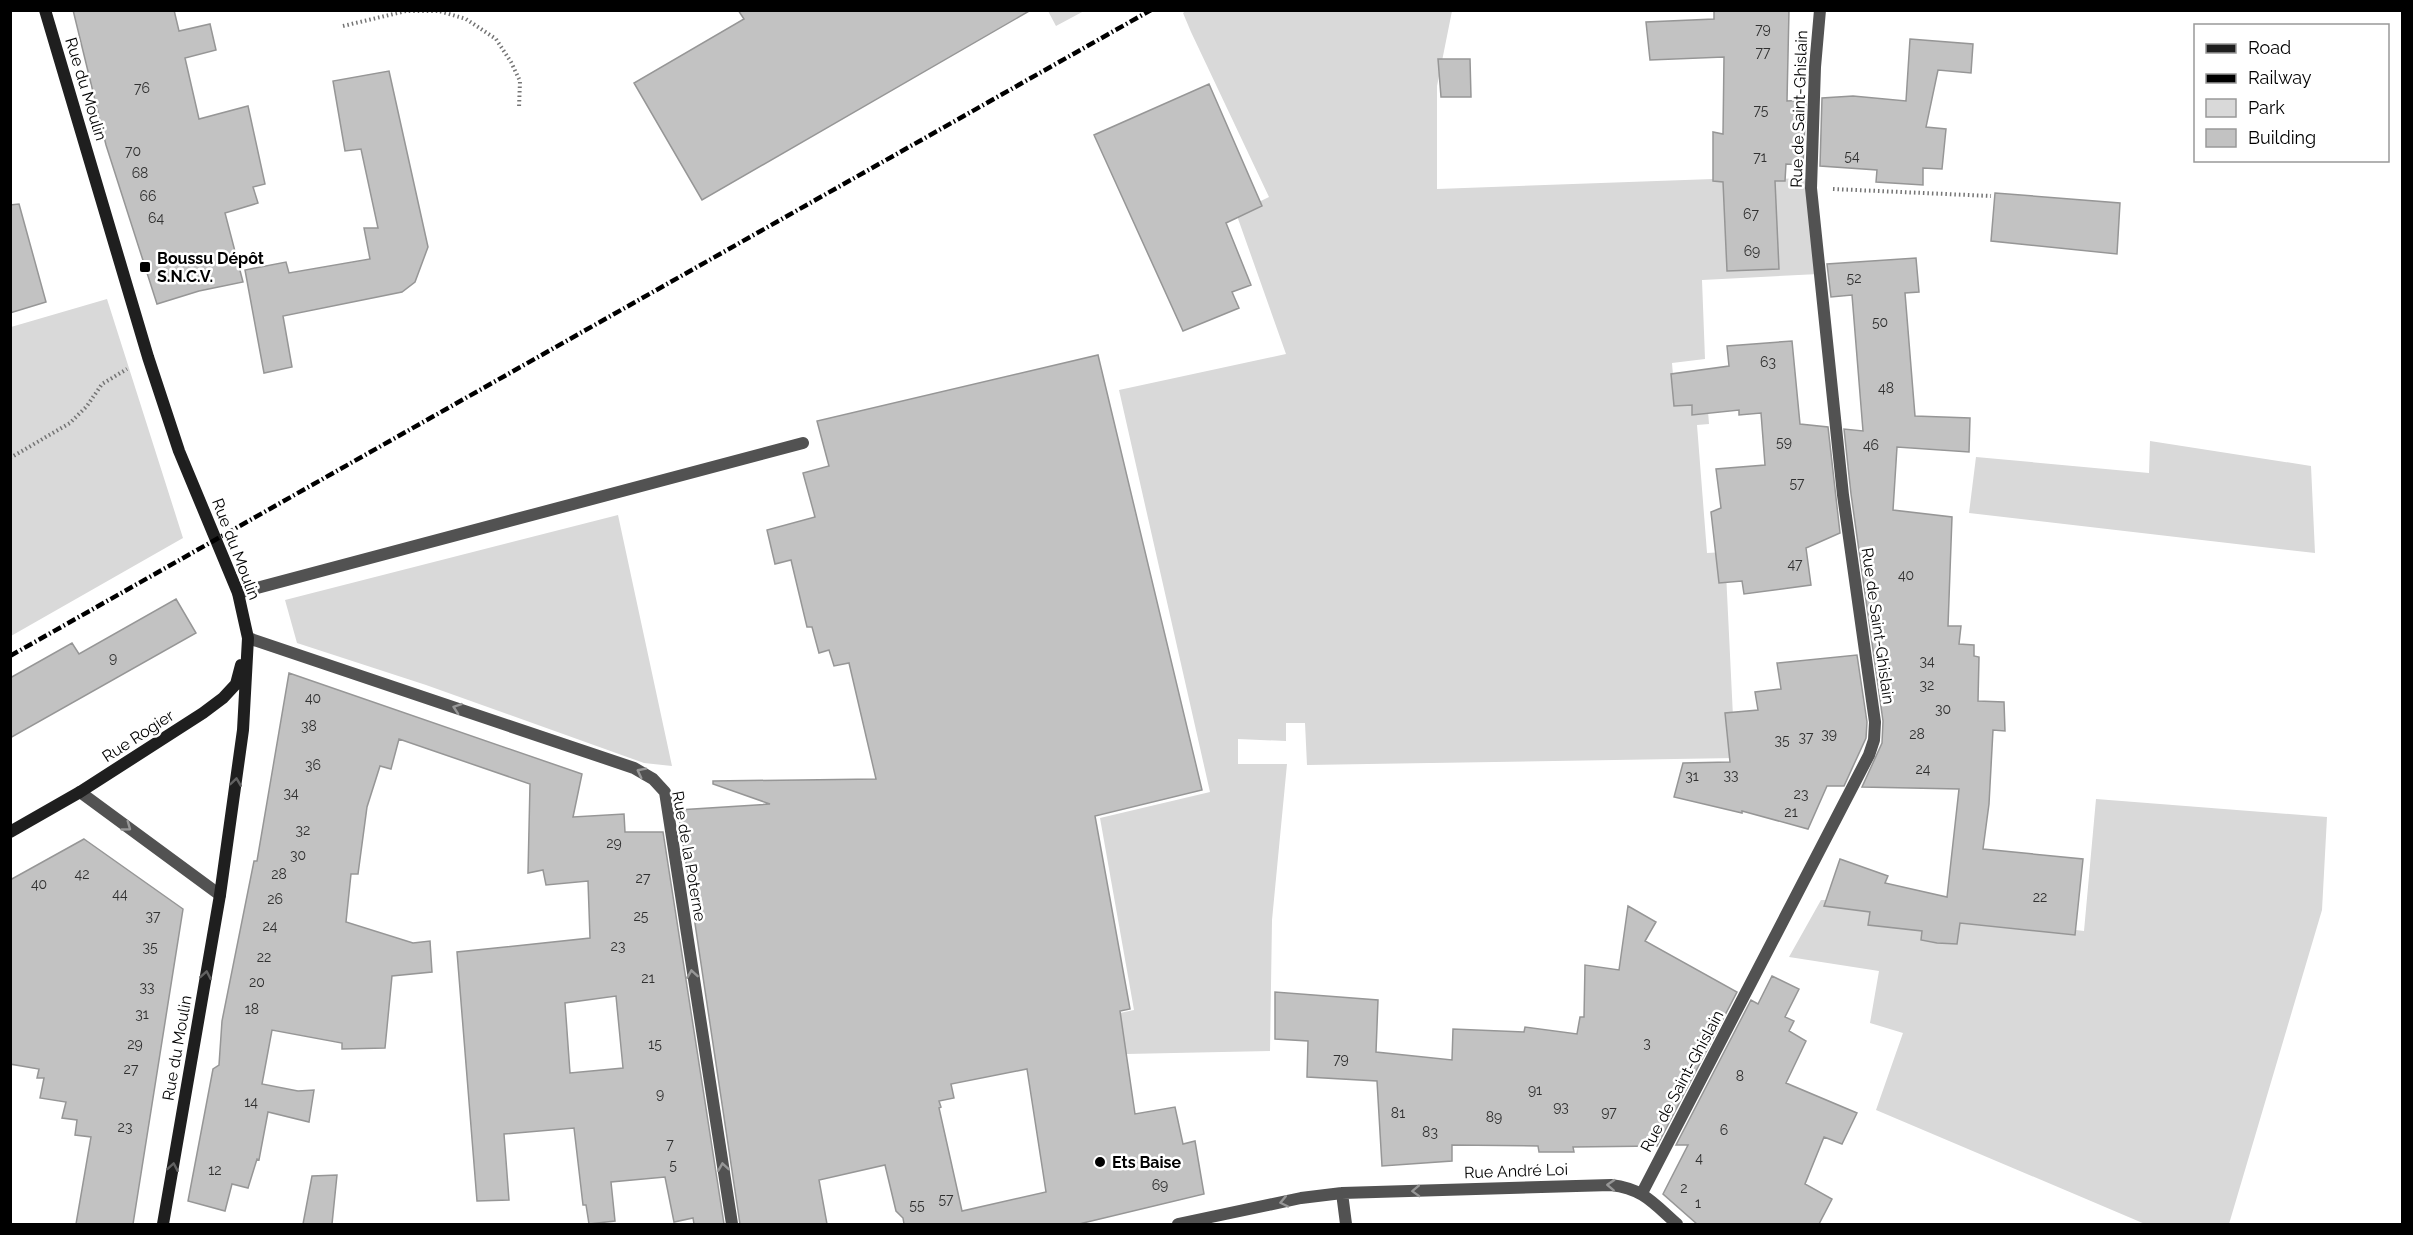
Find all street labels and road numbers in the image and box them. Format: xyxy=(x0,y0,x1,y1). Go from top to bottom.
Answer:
street label: Rue de Saint-Ghislain xyxy=(1787,30,1811,188)
street label: Rue du Moulin xyxy=(61,35,111,143)
street label: Rue du Moulin xyxy=(208,496,264,602)
street label: Rue de Saint-Ghislain xyxy=(1858,547,1898,705)
street label: Rue Rogier xyxy=(99,706,178,766)
street label: Rue de la Poterne xyxy=(668,789,710,923)
street label: Rue du Moulin xyxy=(158,994,196,1102)
street label: Rue de Saint-Ghislain xyxy=(1637,1007,1727,1155)
street label: Rue André Loi xyxy=(1464,1160,1568,1182)

